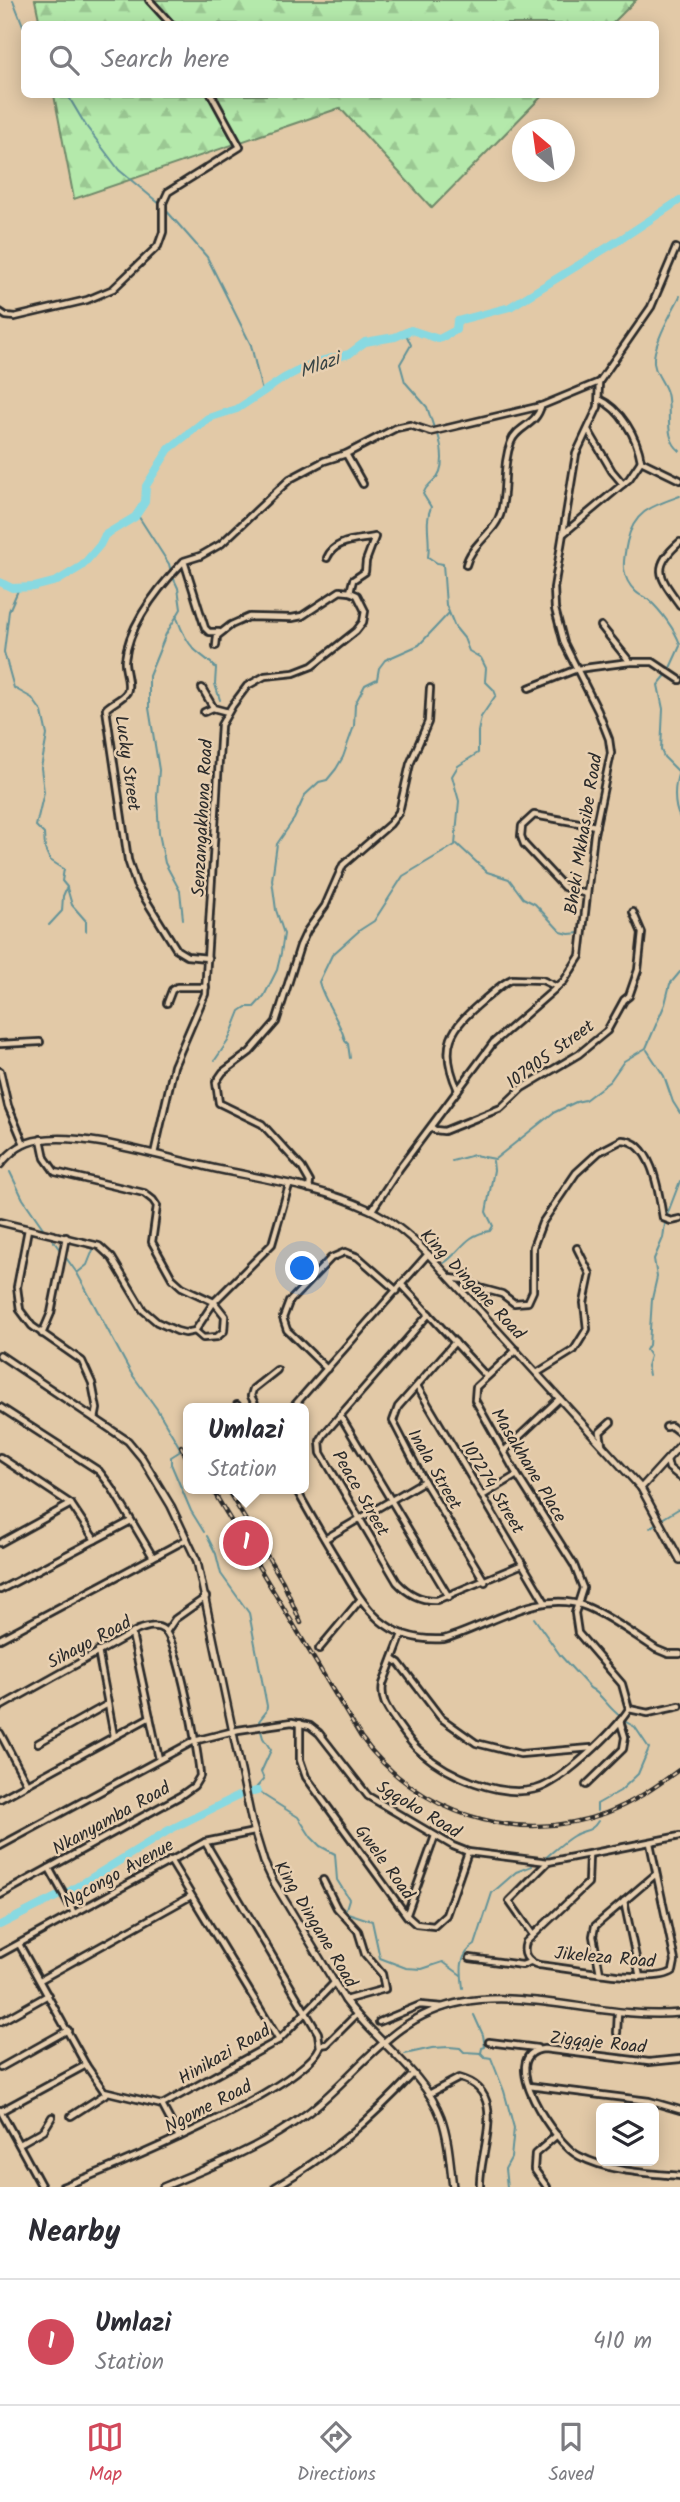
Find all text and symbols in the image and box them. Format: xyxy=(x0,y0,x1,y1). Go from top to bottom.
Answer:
search box xyxy=(21,21,659,98)
text: Search here xyxy=(101,39,229,81)
icon: search xyxy=(45,41,83,79)
north arrow xyxy=(512,119,575,182)
water label: Mlazi xyxy=(295,343,348,387)
street label: Lucky Street xyxy=(105,714,148,814)
street label: Senzangakhona Road xyxy=(185,738,222,898)
street label: Bheki Mkhasibe Road xyxy=(557,751,612,917)
street label: 107905 Street xyxy=(501,1013,602,1097)
street label: King Dingane Road xyxy=(412,1223,532,1348)
your location xyxy=(285,1251,319,1285)
popup xyxy=(183,1403,309,1494)
street label: Masakhane Place xyxy=(482,1403,573,1529)
text: Umlazi xyxy=(208,1410,284,1452)
street label: Inala Street xyxy=(399,1424,469,1517)
street label: 107274 Street xyxy=(452,1436,532,1541)
street label: Peace Street xyxy=(323,1445,397,1543)
text: Station xyxy=(208,1452,277,1488)
pin: 1 xyxy=(223,1517,269,1569)
street label: Sihayo Road xyxy=(42,1608,138,1678)
street label: Sgqoko Road xyxy=(370,1773,467,1848)
street label: Nkanyamba Road xyxy=(47,1774,177,1864)
street label: Gwele Road xyxy=(346,1819,422,1907)
street label: Ngcongo Avenue xyxy=(58,1832,180,1917)
street label: King Dingane Road xyxy=(265,1856,365,1995)
street label: Jikeleza Road xyxy=(553,1940,658,1977)
street label: Hinikazi Road xyxy=(173,2017,277,2094)
street label: Zigqaje Road xyxy=(548,2024,649,2063)
street label: Ngome Road xyxy=(160,2072,258,2142)
map controls xyxy=(596,2103,659,2166)
button: layers xyxy=(596,2103,659,2166)
text: Nearby xyxy=(28,2209,120,2257)
text: Umlazi xyxy=(95,2303,171,2345)
text: 1 xyxy=(48,2324,54,2360)
text: 410 m xyxy=(593,2324,652,2360)
text: Station xyxy=(95,2345,164,2381)
tab: Map xyxy=(86,2418,124,2490)
tab: Directions xyxy=(297,2418,376,2490)
tab: Saved xyxy=(549,2418,594,2490)

